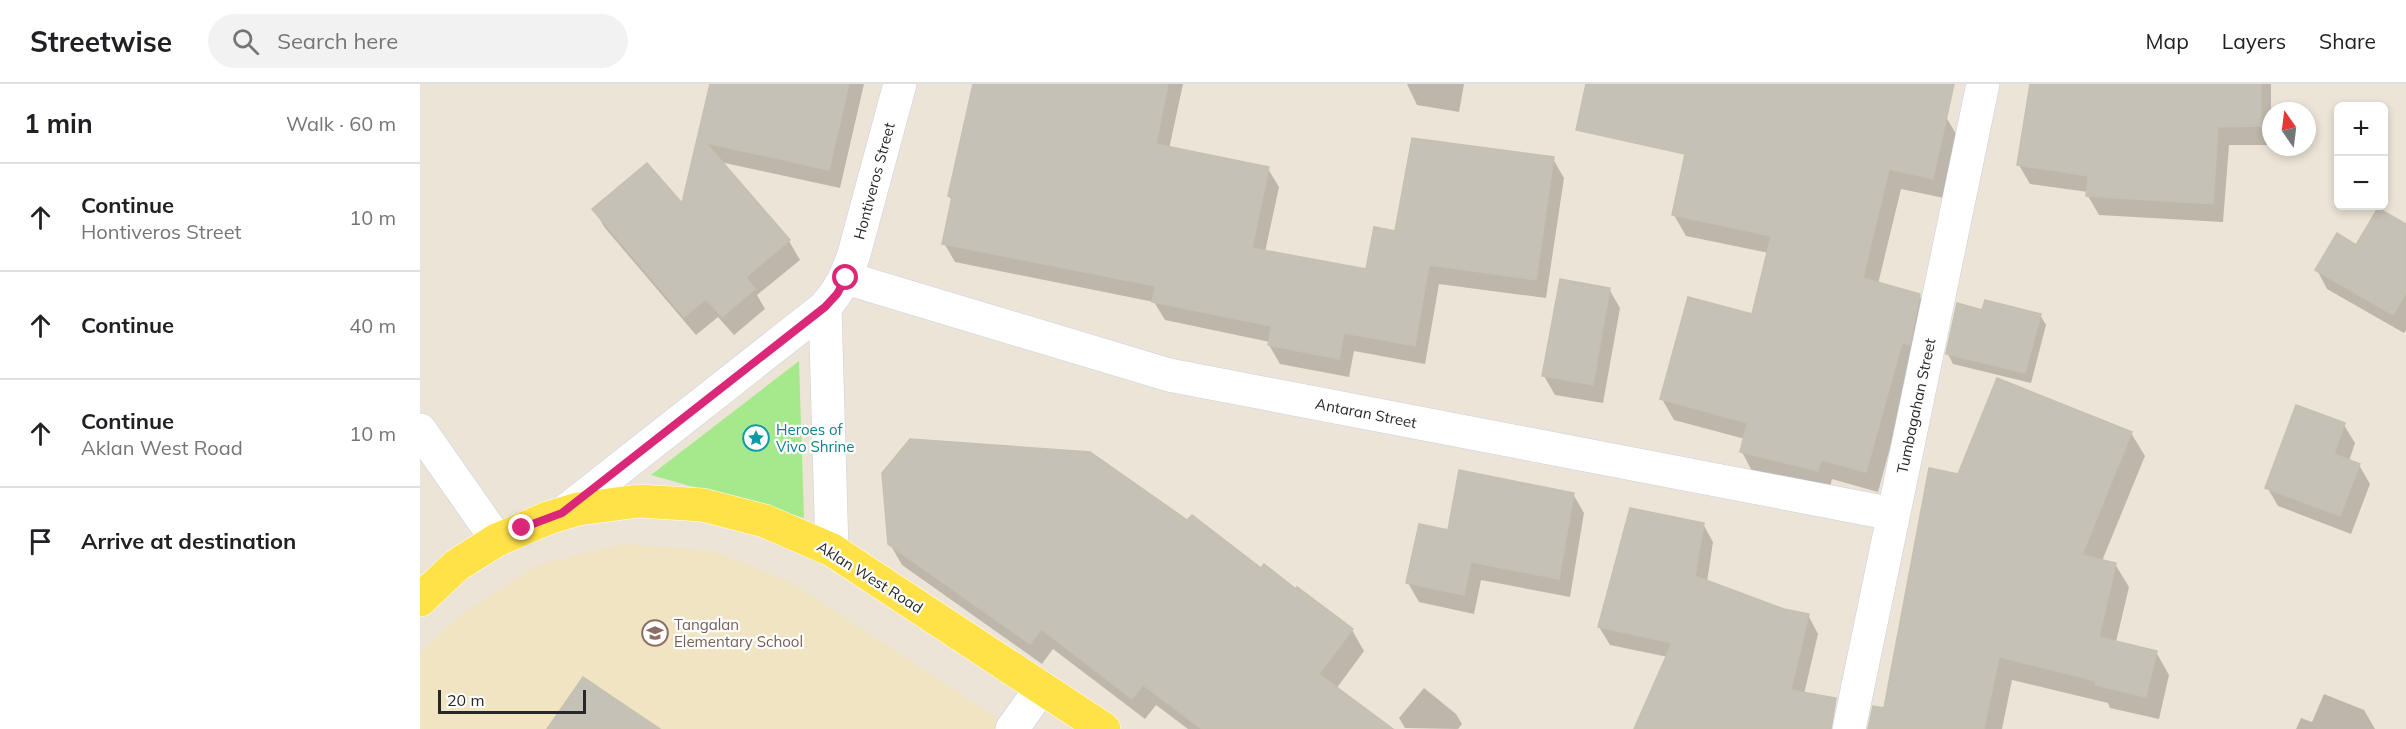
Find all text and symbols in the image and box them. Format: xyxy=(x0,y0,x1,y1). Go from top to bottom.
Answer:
search box xyxy=(208,14,628,68)
text: Streetwise xyxy=(30,24,172,59)
icon: search xyxy=(229,25,262,58)
text: Search here xyxy=(277,27,398,55)
text: Map xyxy=(2146,28,2189,54)
text: Layers xyxy=(2222,28,2286,54)
text: Share xyxy=(2319,28,2376,54)
north arrow xyxy=(2262,102,2316,156)
map controls xyxy=(2334,102,2388,210)
button: + xyxy=(2334,102,2388,156)
text: 1 min xyxy=(24,107,93,140)
text: Walk · 60 m xyxy=(286,111,396,136)
street label: Hontiveros Street xyxy=(849,120,899,242)
button: − xyxy=(2334,156,2388,210)
text: Continue xyxy=(81,191,174,219)
icon: ahead xyxy=(24,201,57,234)
text: 10 m xyxy=(349,205,396,230)
text: Hontiveros Street xyxy=(81,219,242,244)
route start xyxy=(832,264,858,290)
icon: ahead xyxy=(24,309,57,342)
text: Continue xyxy=(81,311,174,339)
text: 40 m xyxy=(349,313,396,338)
street label: Tumbagahan Street xyxy=(1892,337,1940,475)
street label: Antaran Street xyxy=(1314,394,1418,432)
text: Continue xyxy=(81,407,174,435)
icon: ahead xyxy=(24,417,57,450)
place label: Heroes of Vivo Shrine xyxy=(776,420,854,456)
text: 10 m xyxy=(349,421,396,446)
place icon: Heroes of Vivo Shrine xyxy=(741,423,771,453)
text: Aklan West Road xyxy=(81,435,243,460)
route end xyxy=(508,514,534,540)
icon: arrive xyxy=(24,525,57,558)
text: Arrive at destination xyxy=(81,527,296,555)
street label: Aklan West Road xyxy=(814,537,926,617)
place label: Tangalan Elementary School xyxy=(674,615,803,651)
school or university icon: Tangalan Elementary School xyxy=(640,618,670,648)
scale bar xyxy=(438,687,586,714)
text: 20 m xyxy=(447,690,484,710)

